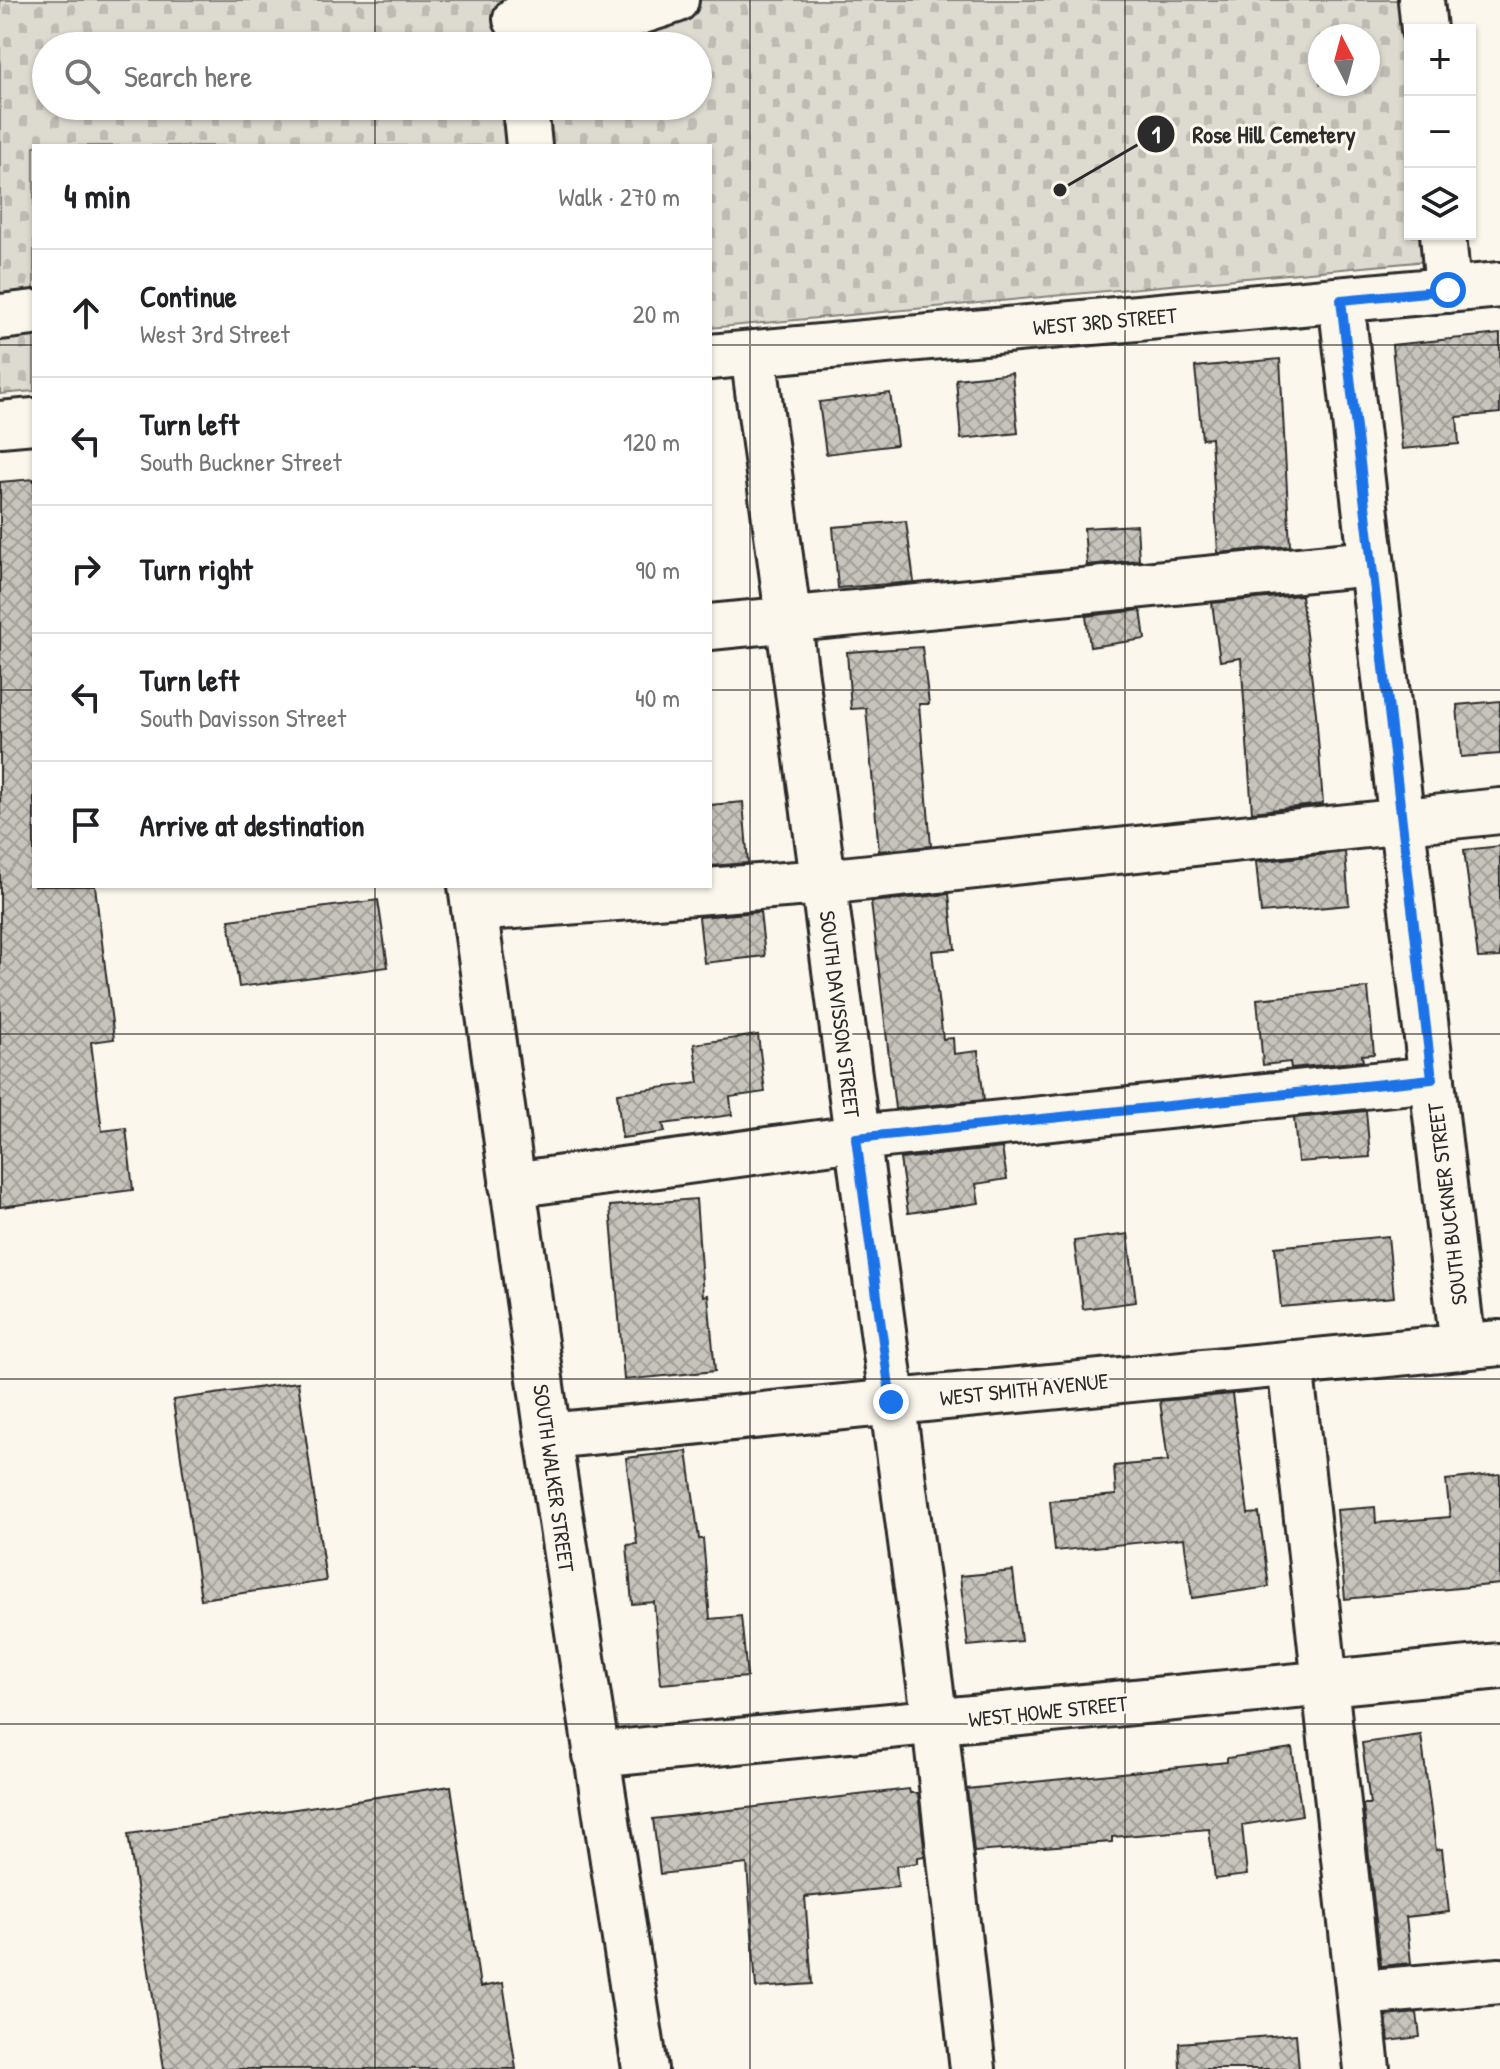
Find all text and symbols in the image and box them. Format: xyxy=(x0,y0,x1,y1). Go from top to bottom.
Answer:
north arrow xyxy=(1308,24,1380,96)
map controls xyxy=(1404,24,1476,240)
button: + xyxy=(1404,24,1476,96)
search box xyxy=(32,32,712,120)
icon: search xyxy=(60,54,104,98)
text: Search here xyxy=(124,56,252,96)
button: − xyxy=(1404,96,1476,168)
callout: Rose Hill Cemetery xyxy=(1136,110,1371,158)
text: 1 xyxy=(1152,118,1161,150)
text: Rose Hill Cemetery xyxy=(1192,118,1356,151)
button: layers xyxy=(1404,168,1476,240)
text: 4 min xyxy=(64,173,131,219)
text: Walk · 270 m xyxy=(559,179,680,214)
route start xyxy=(1430,272,1466,308)
text: Continue xyxy=(140,276,237,316)
icon: ahead xyxy=(64,291,108,335)
text: 20 m xyxy=(633,296,680,331)
street label: WEST 3RD STREET xyxy=(1032,300,1179,342)
text: West 3rd Street xyxy=(140,316,290,351)
text: Turn left xyxy=(140,404,239,444)
icon: left xyxy=(64,419,108,463)
text: 120 m xyxy=(623,424,680,459)
text: South Buckner Street xyxy=(140,444,342,479)
icon: right xyxy=(64,547,108,591)
text: Turn right xyxy=(140,549,253,589)
text: 90 m xyxy=(635,552,680,587)
text: Turn left xyxy=(140,660,239,700)
icon: left xyxy=(64,675,108,719)
text: 40 m xyxy=(635,680,680,715)
text: South Davisson Street xyxy=(140,700,346,735)
icon: arrive xyxy=(64,803,108,847)
text: Arrive at destination xyxy=(140,805,365,845)
street label: SOUTH DAVISSON STREET xyxy=(812,909,868,1120)
street label: SOUTH BUCKNER STREET xyxy=(1420,1100,1474,1307)
street label: WEST SMITH AVENUE xyxy=(938,1365,1110,1413)
street label: SOUTH WALKER STREET xyxy=(526,1382,582,1574)
route end xyxy=(873,1384,909,1420)
street label: WEST HOWE STREET xyxy=(967,1688,1130,1734)

